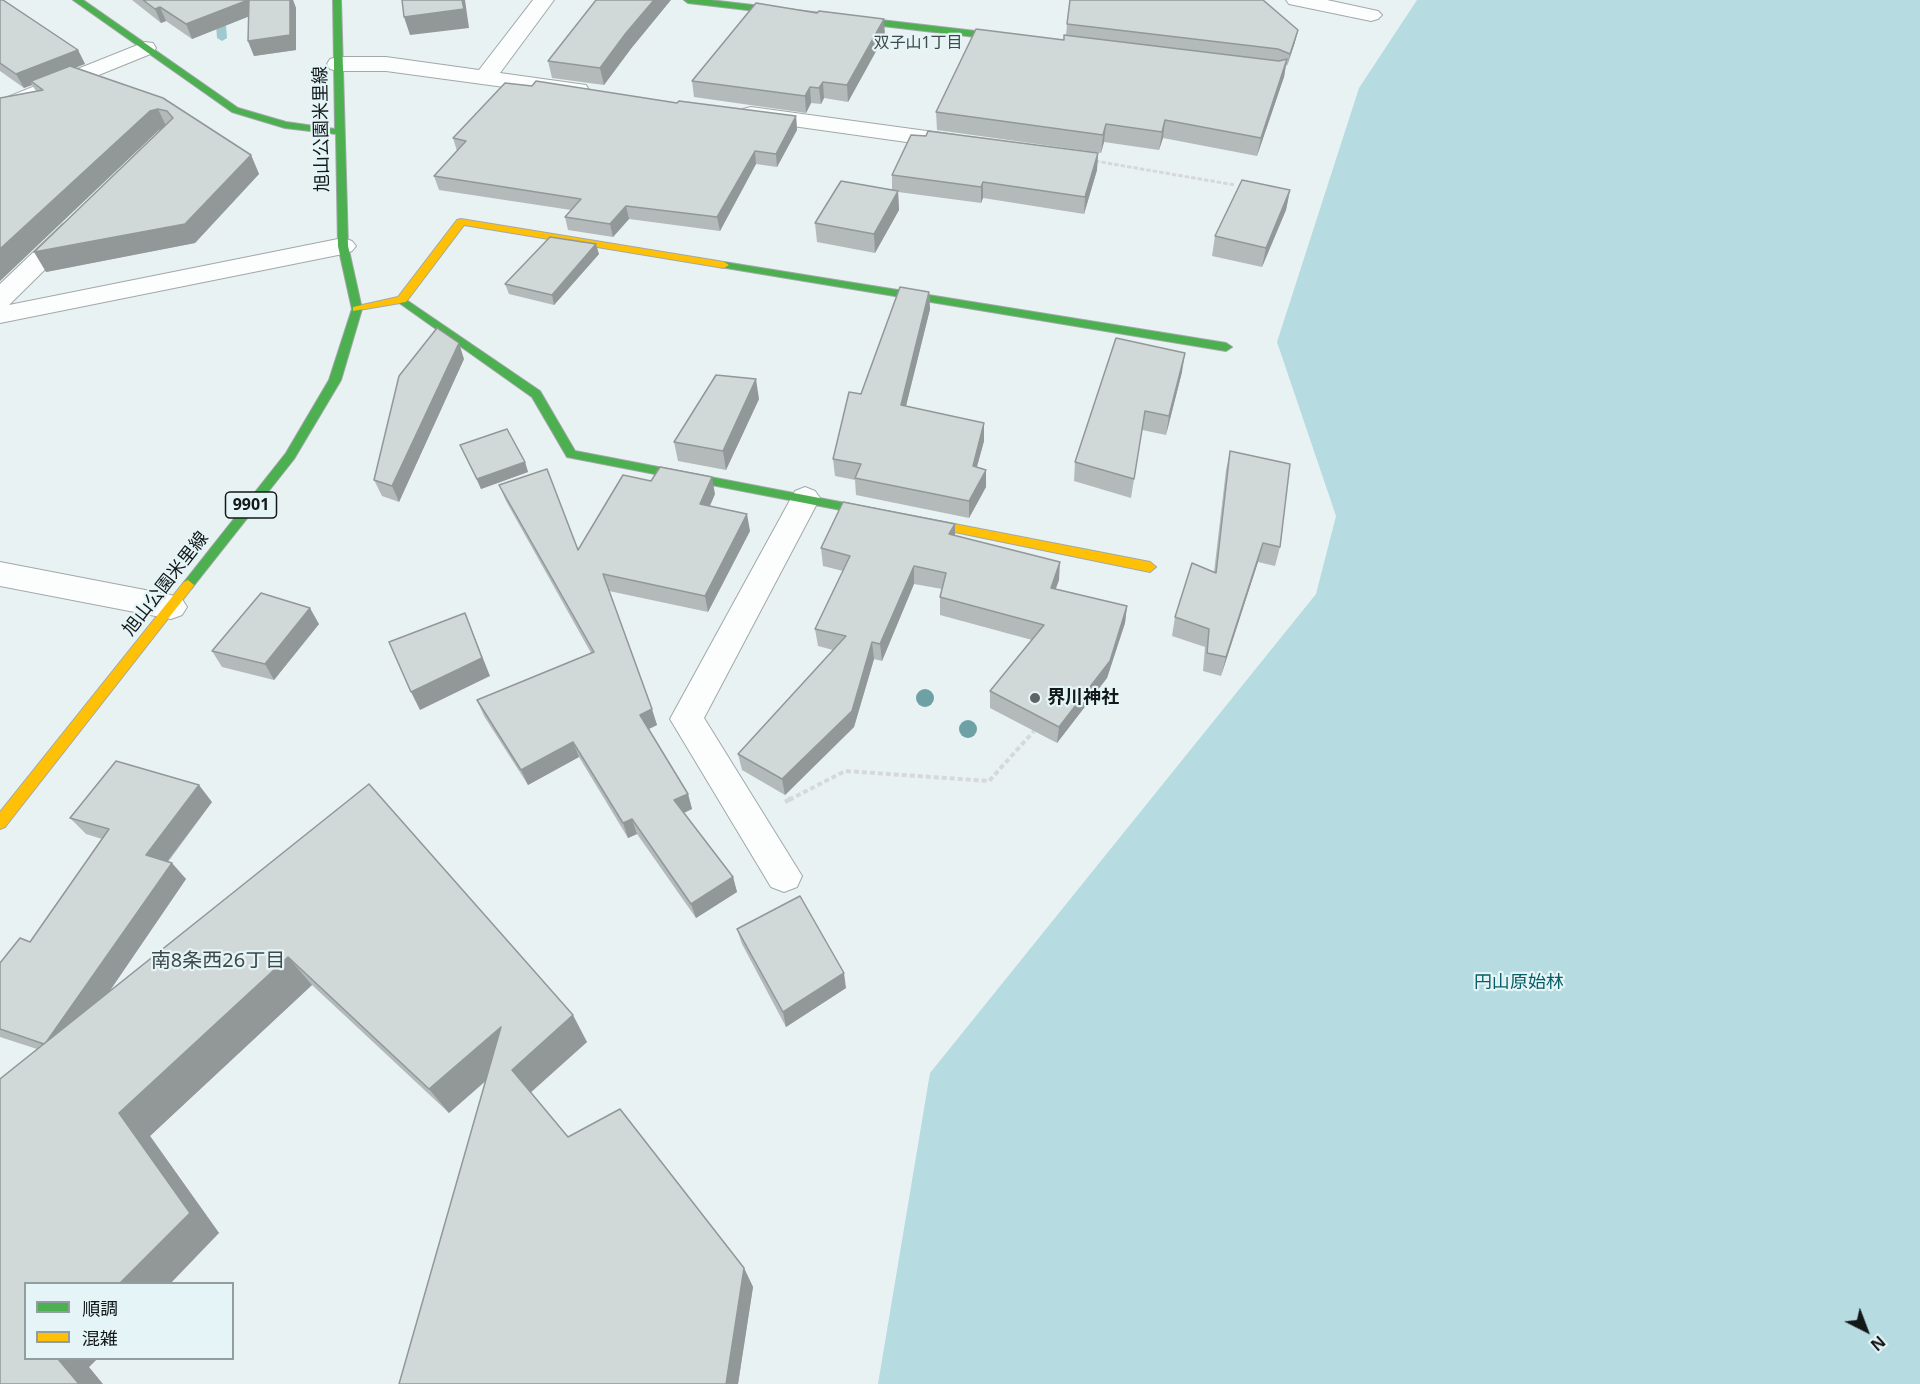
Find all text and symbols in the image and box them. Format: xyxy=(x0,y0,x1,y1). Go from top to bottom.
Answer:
district label: 双子山1丁目 xyxy=(873,33,963,53)
street label: 旭山公園米里線 xyxy=(310,66,334,192)
road number: 9901 xyxy=(226,492,276,518)
street label: 旭山公園米里線 xyxy=(119,528,213,640)
place label: 界川神社 xyxy=(1047,687,1119,709)
marker: 界川神社 xyxy=(1028,691,1042,705)
district label: 南8条西26丁目 xyxy=(151,949,285,973)
park label: 円山原始林 xyxy=(1474,972,1564,994)
legend xyxy=(24,1282,234,1360)
text: 順調 xyxy=(82,1296,118,1320)
north arrow xyxy=(1836,1300,1896,1360)
text: 混雑 xyxy=(82,1326,118,1350)
text: N xyxy=(1866,1331,1890,1356)

